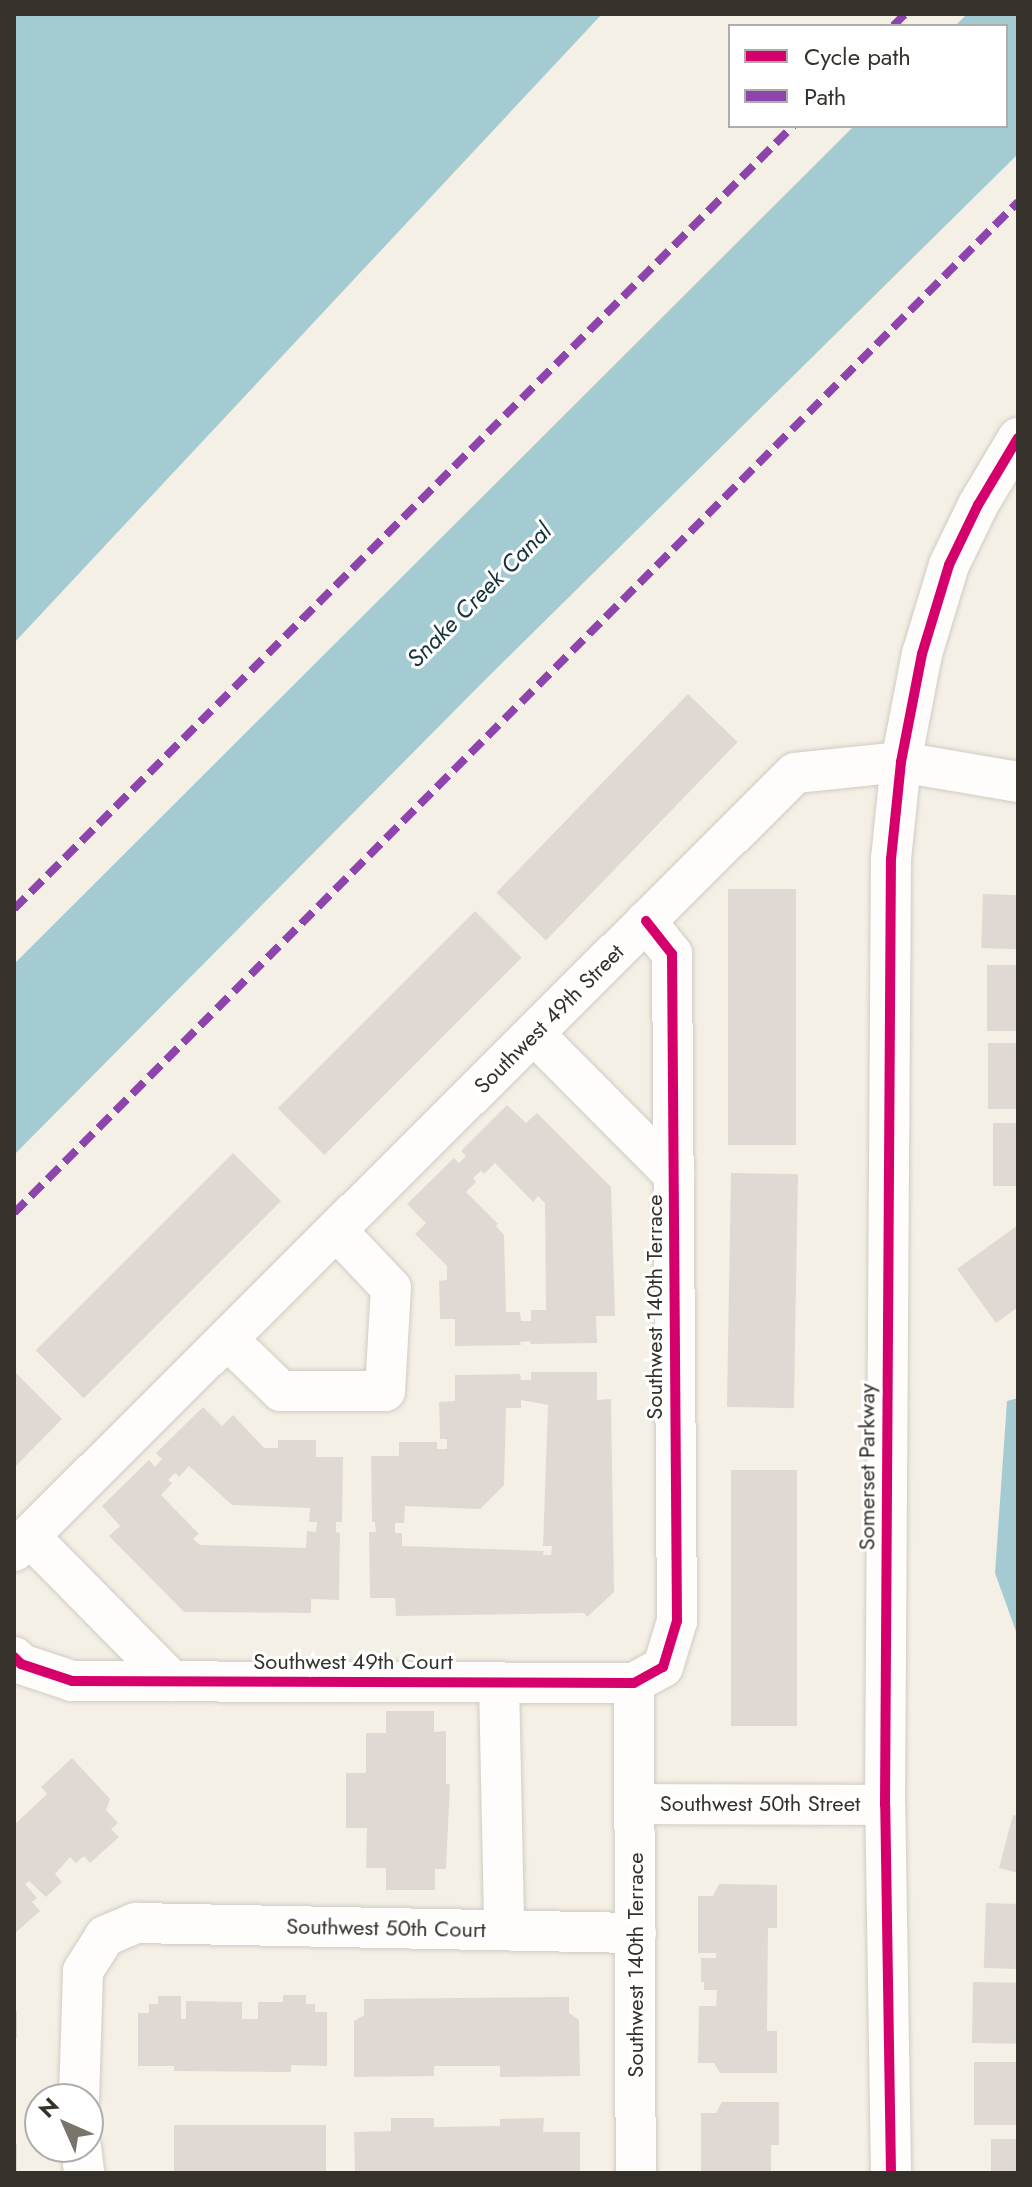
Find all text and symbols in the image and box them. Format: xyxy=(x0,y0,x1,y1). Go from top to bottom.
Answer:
legend xyxy=(728,24,1008,128)
text: Cycle path xyxy=(804,39,911,74)
text: Path xyxy=(804,79,846,114)
water label: Snake Creek Canal xyxy=(401,517,557,673)
street label: Southwest 49th Street xyxy=(469,939,629,1099)
street label: Southwest 140th Terrace xyxy=(642,1194,668,1420)
street label: Somerset Parkway xyxy=(854,1384,880,1550)
street label: Southwest 49th Court xyxy=(253,1649,453,1675)
street label: Southwest 50th Street xyxy=(660,1791,860,1817)
street label: Southwest 140th Terrace xyxy=(623,1852,649,2078)
street label: Southwest 50th Court xyxy=(286,1913,486,1943)
north arrow xyxy=(24,2083,104,2163)
text: N xyxy=(31,2090,66,2125)

